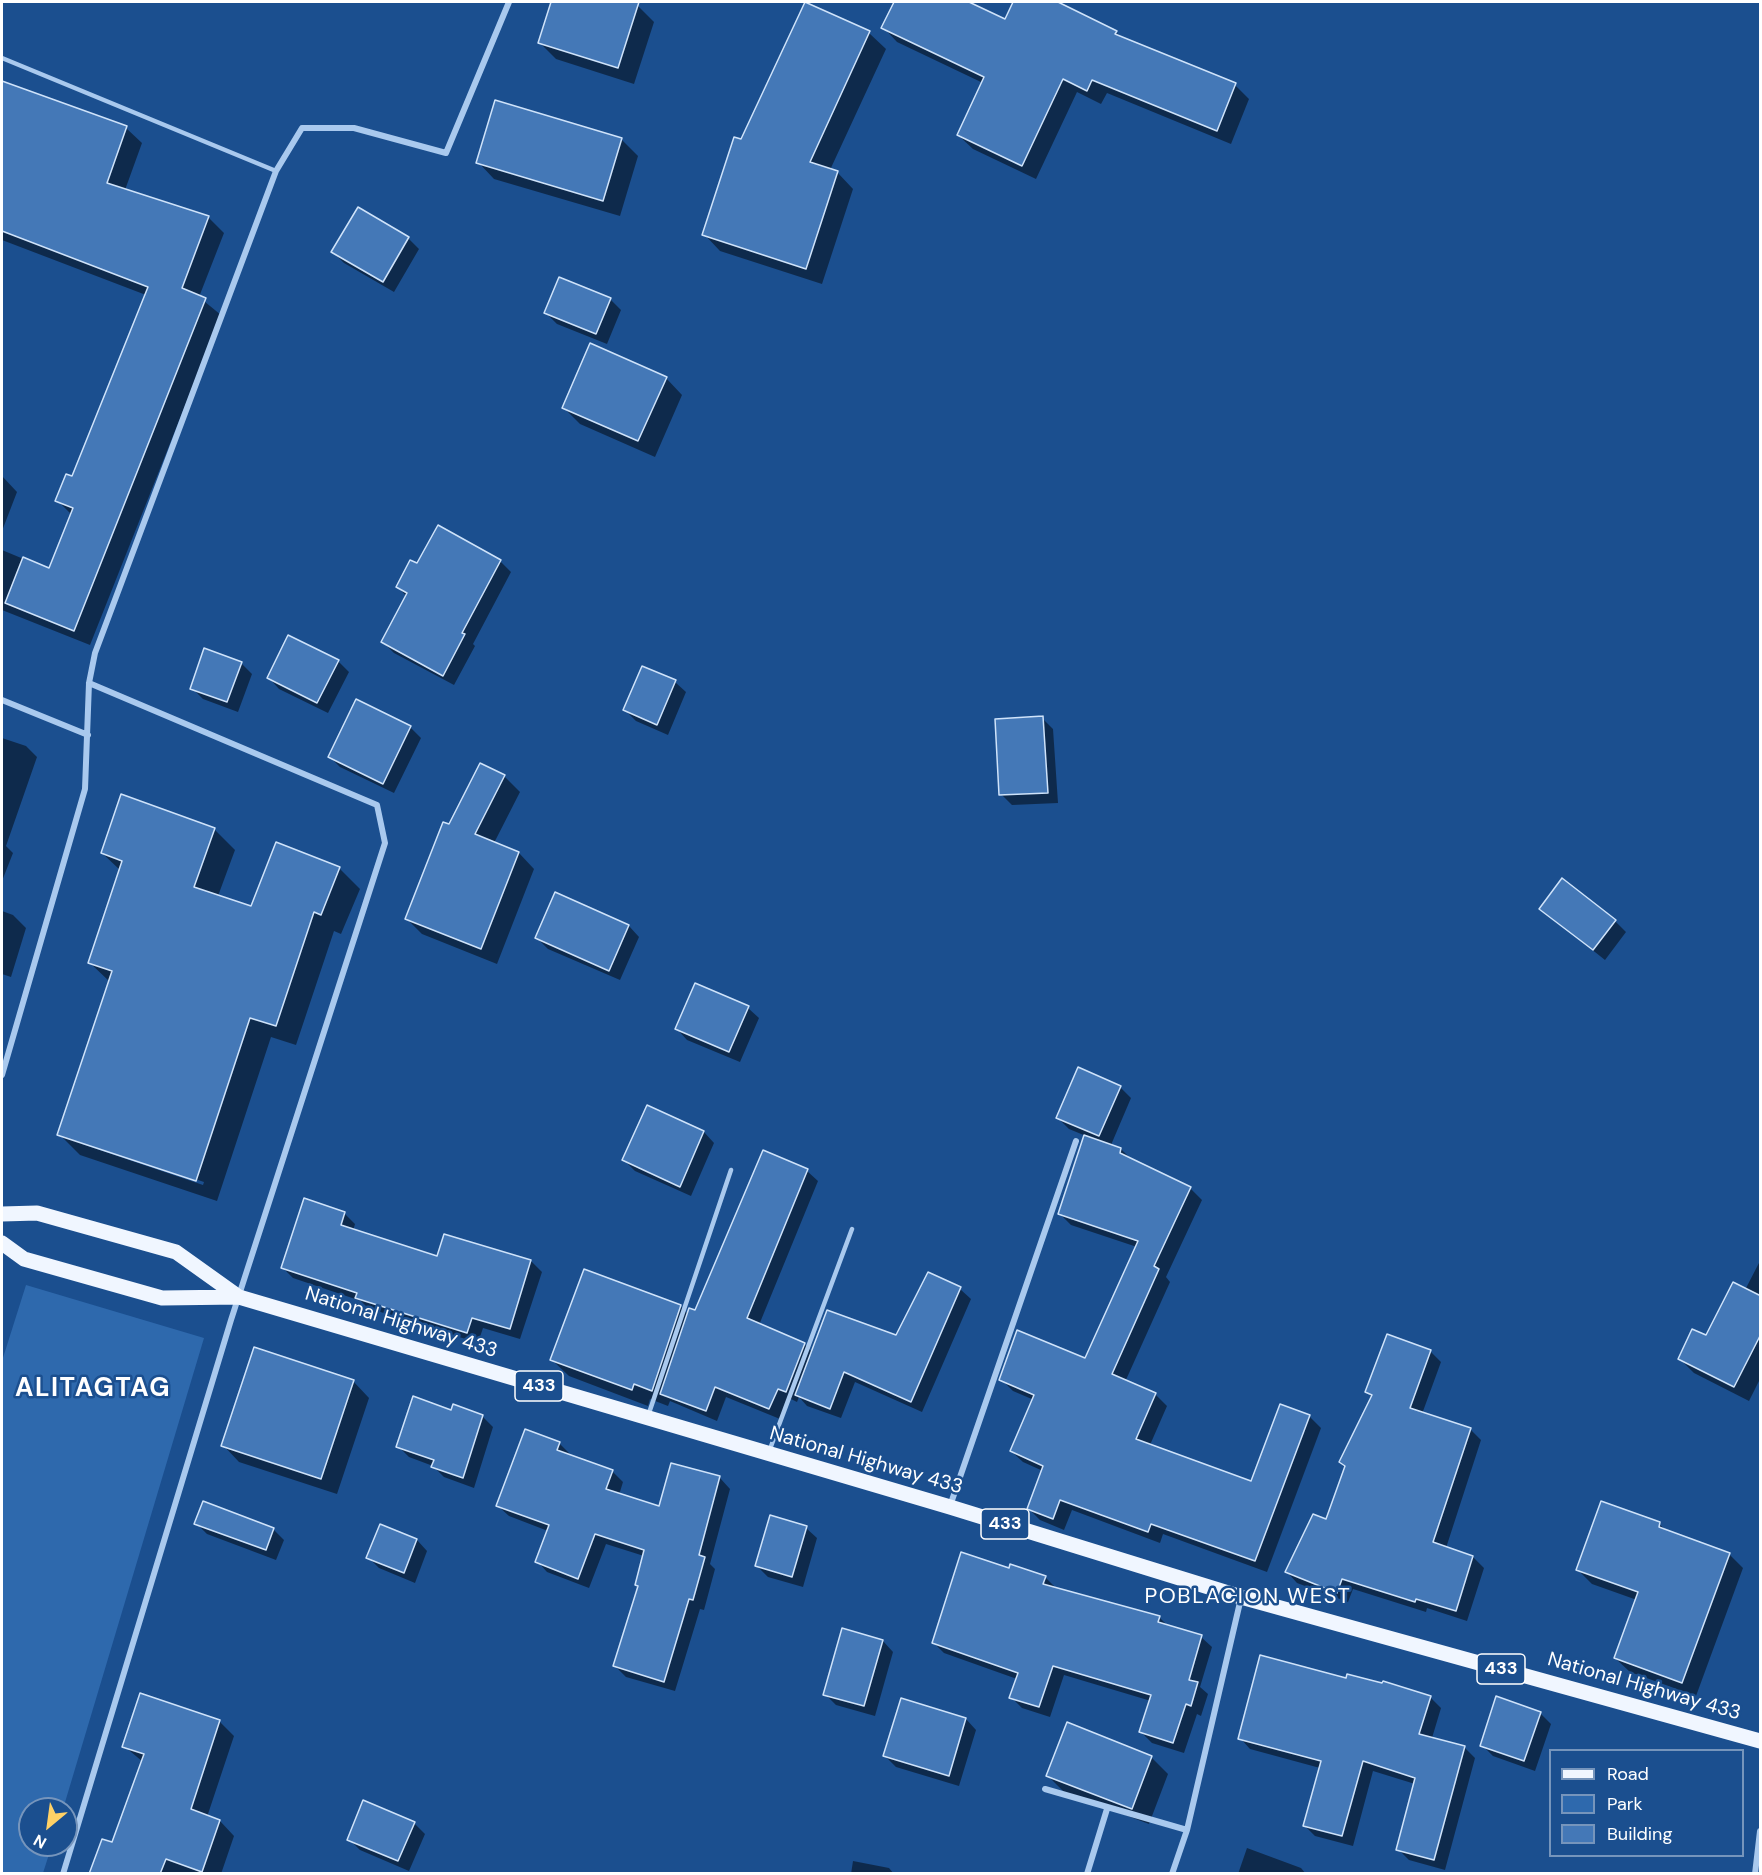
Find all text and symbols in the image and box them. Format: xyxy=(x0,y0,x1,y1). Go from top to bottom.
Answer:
street label: National Highway 433 xyxy=(302,1282,500,1364)
road number: 433 xyxy=(515,1371,563,1401)
district label: ALITAGTAG xyxy=(15,1373,171,1405)
street label: National Highway 433 xyxy=(767,1422,965,1500)
road number: 433 xyxy=(981,1509,1029,1539)
district label: POBLACION WEST xyxy=(1145,1584,1351,1610)
street label: National Highway 433 xyxy=(1545,1648,1743,1726)
road number: 433 xyxy=(1477,1654,1525,1684)
legend xyxy=(1549,1749,1744,1857)
text: Road xyxy=(1607,1762,1649,1786)
text: Park xyxy=(1607,1792,1643,1816)
north arrow xyxy=(18,1797,78,1857)
text: Building xyxy=(1607,1822,1672,1846)
text: N xyxy=(30,1829,50,1853)

